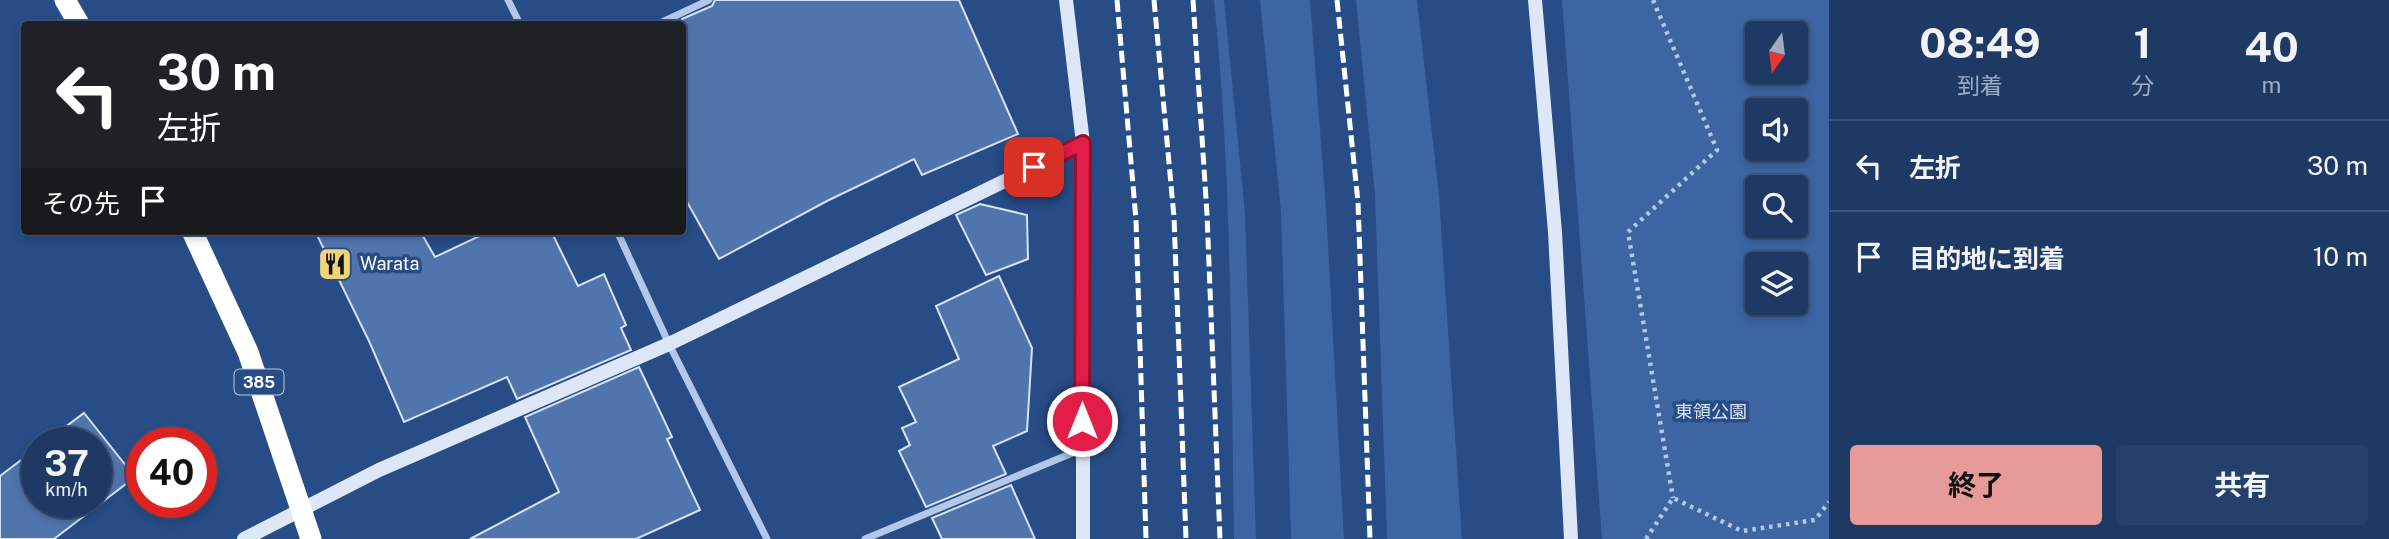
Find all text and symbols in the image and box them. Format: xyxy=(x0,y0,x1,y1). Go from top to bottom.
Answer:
text: 08:49 xyxy=(1919,18,2041,67)
text: 1 xyxy=(2133,18,2151,67)
north arrow xyxy=(1745,21,1808,84)
map controls xyxy=(1745,21,1808,315)
text: 40 xyxy=(2244,22,2299,71)
text: 30 m xyxy=(157,43,276,101)
icon: left xyxy=(42,49,133,140)
text: m xyxy=(2262,71,2281,98)
text: 到着 xyxy=(1957,72,2003,99)
text: 分 xyxy=(2131,72,2154,99)
button: sound xyxy=(1745,98,1808,161)
text: 左折 xyxy=(157,109,221,146)
pin xyxy=(1004,137,1064,197)
icon: left xyxy=(1850,147,1888,185)
icon: arrive xyxy=(1015,148,1053,186)
text: 30 m xyxy=(2307,150,2368,181)
text: 左折 xyxy=(1909,152,1961,183)
button: search xyxy=(1745,175,1808,238)
icon: arrive xyxy=(134,182,172,220)
text: その先 xyxy=(42,188,120,219)
icon: arrive xyxy=(1850,238,1888,276)
text: 10 m xyxy=(2313,241,2368,272)
text: 目的地に到着 xyxy=(1909,243,2065,274)
restaurant icon: Warata xyxy=(316,245,354,283)
button: layers xyxy=(1745,252,1808,315)
place label: Warata xyxy=(360,253,420,274)
road number: 385 xyxy=(234,370,284,394)
position arrow xyxy=(1045,384,1119,458)
park label: 東領公園 xyxy=(1675,401,1747,422)
speed limit sign: 40 xyxy=(126,427,217,518)
text: 37 xyxy=(44,443,89,484)
button: 終了 xyxy=(1850,445,2102,525)
button: 共有 xyxy=(2116,445,2368,525)
text: km/h xyxy=(45,479,88,500)

